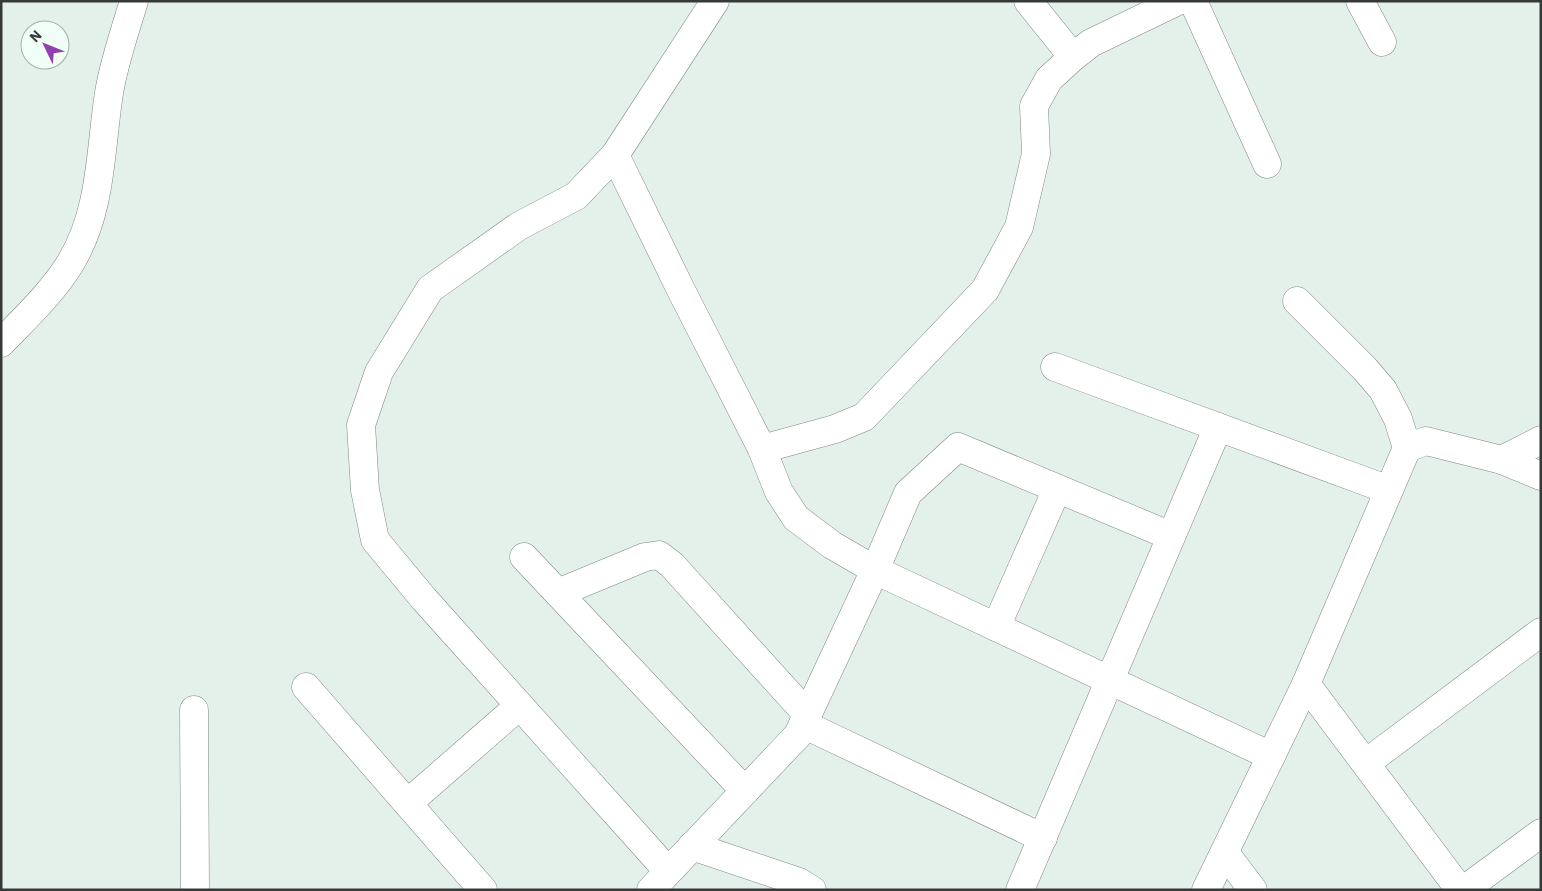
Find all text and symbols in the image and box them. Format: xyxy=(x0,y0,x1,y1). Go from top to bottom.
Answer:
north arrow xyxy=(20,20,70,70)
text: N xyxy=(25,26,46,46)

